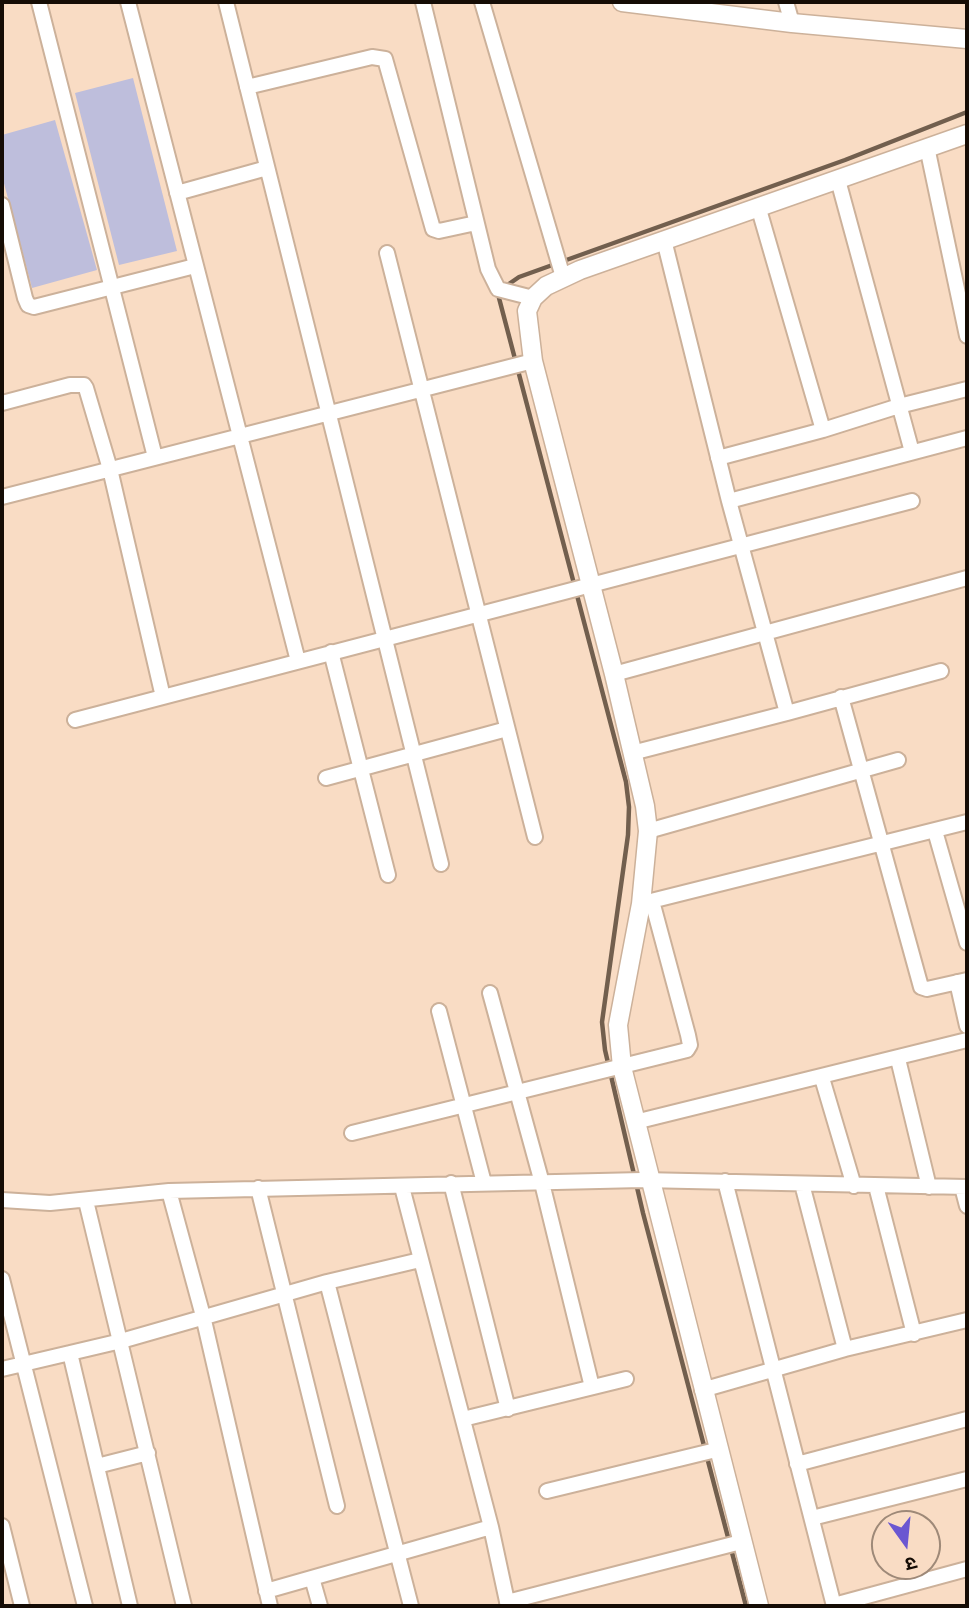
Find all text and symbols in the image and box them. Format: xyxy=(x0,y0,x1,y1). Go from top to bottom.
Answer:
north arrow xyxy=(871,1510,941,1580)
text: उ xyxy=(903,1551,919,1576)

